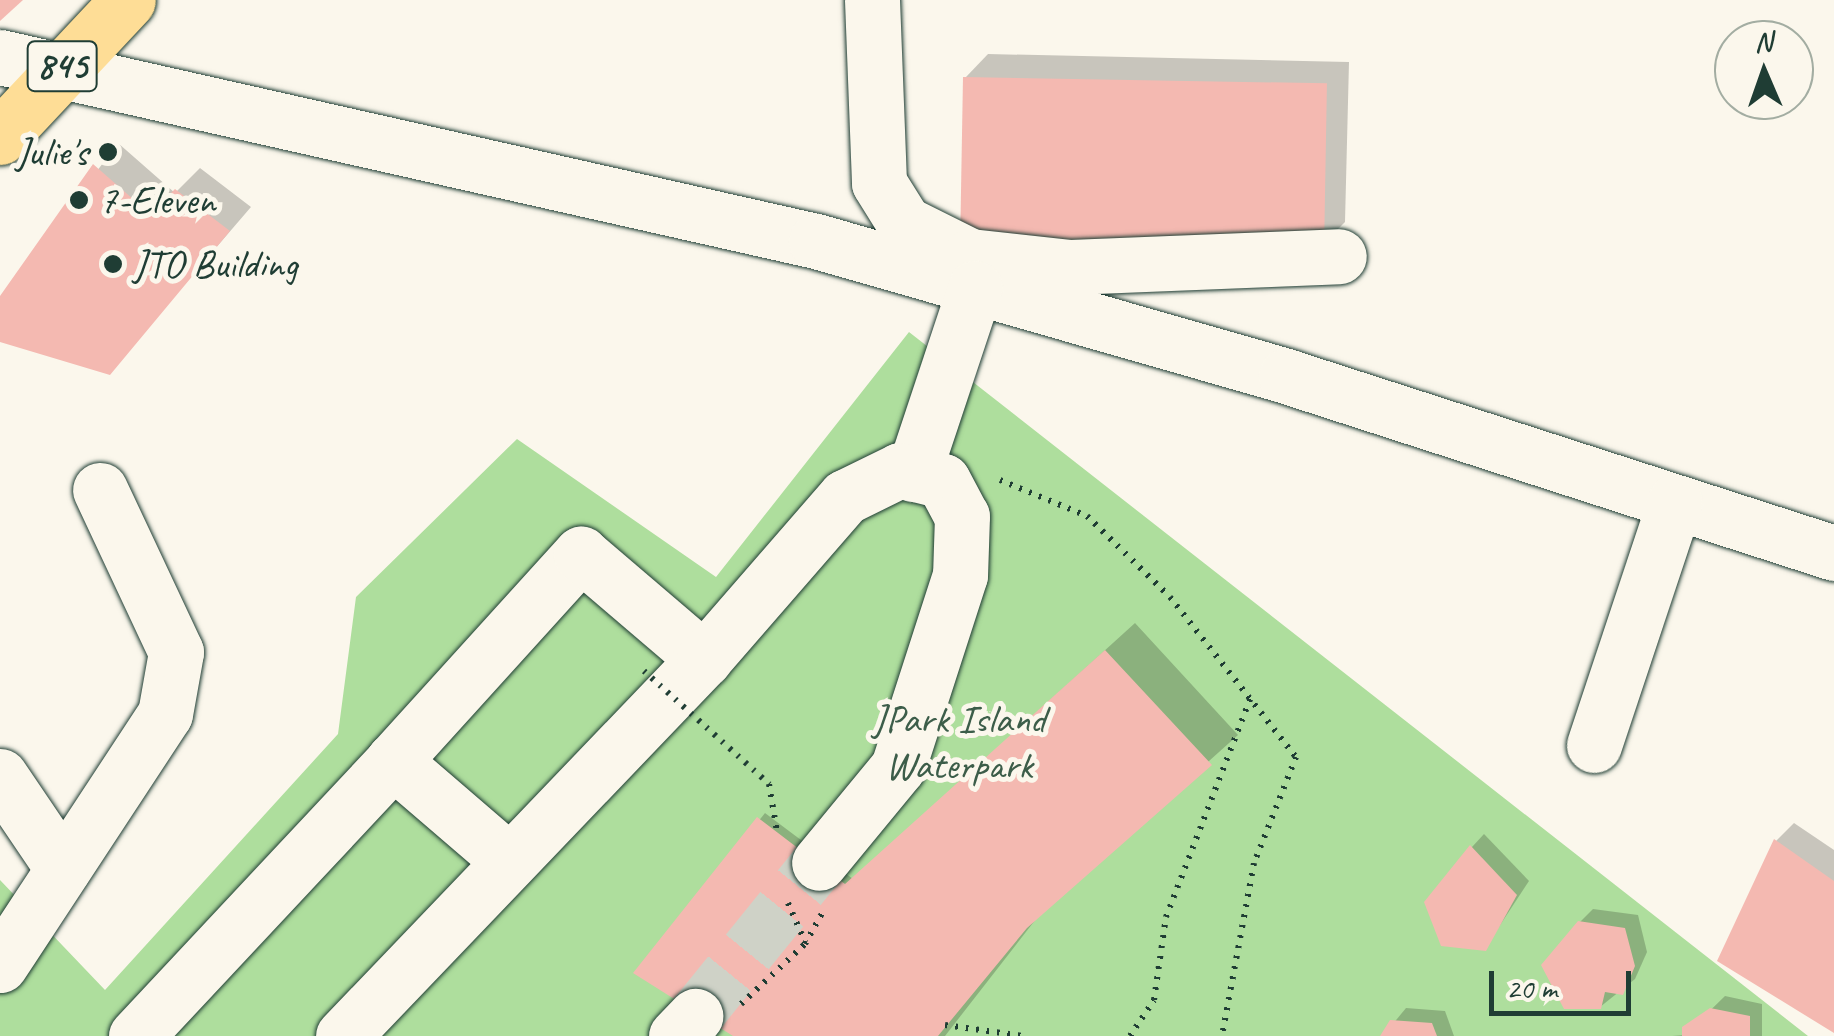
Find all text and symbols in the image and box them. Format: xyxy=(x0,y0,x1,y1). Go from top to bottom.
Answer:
north arrow xyxy=(1714,20,1814,120)
text: N xyxy=(1754,24,1772,59)
road number: 845 xyxy=(24,33,100,99)
place label: Julie's xyxy=(16,128,88,176)
marker: Julie's xyxy=(97,141,119,163)
place label: 7-Eleven xyxy=(99,176,215,224)
marker: 7-Eleven xyxy=(68,189,90,211)
place label: JTO Building xyxy=(133,240,298,288)
marker: JTO Building xyxy=(102,253,124,275)
park label: JPark Island Waterpark xyxy=(873,695,1045,789)
scale bar xyxy=(1494,951,1636,1013)
text: 20 m xyxy=(1506,969,1557,1007)

